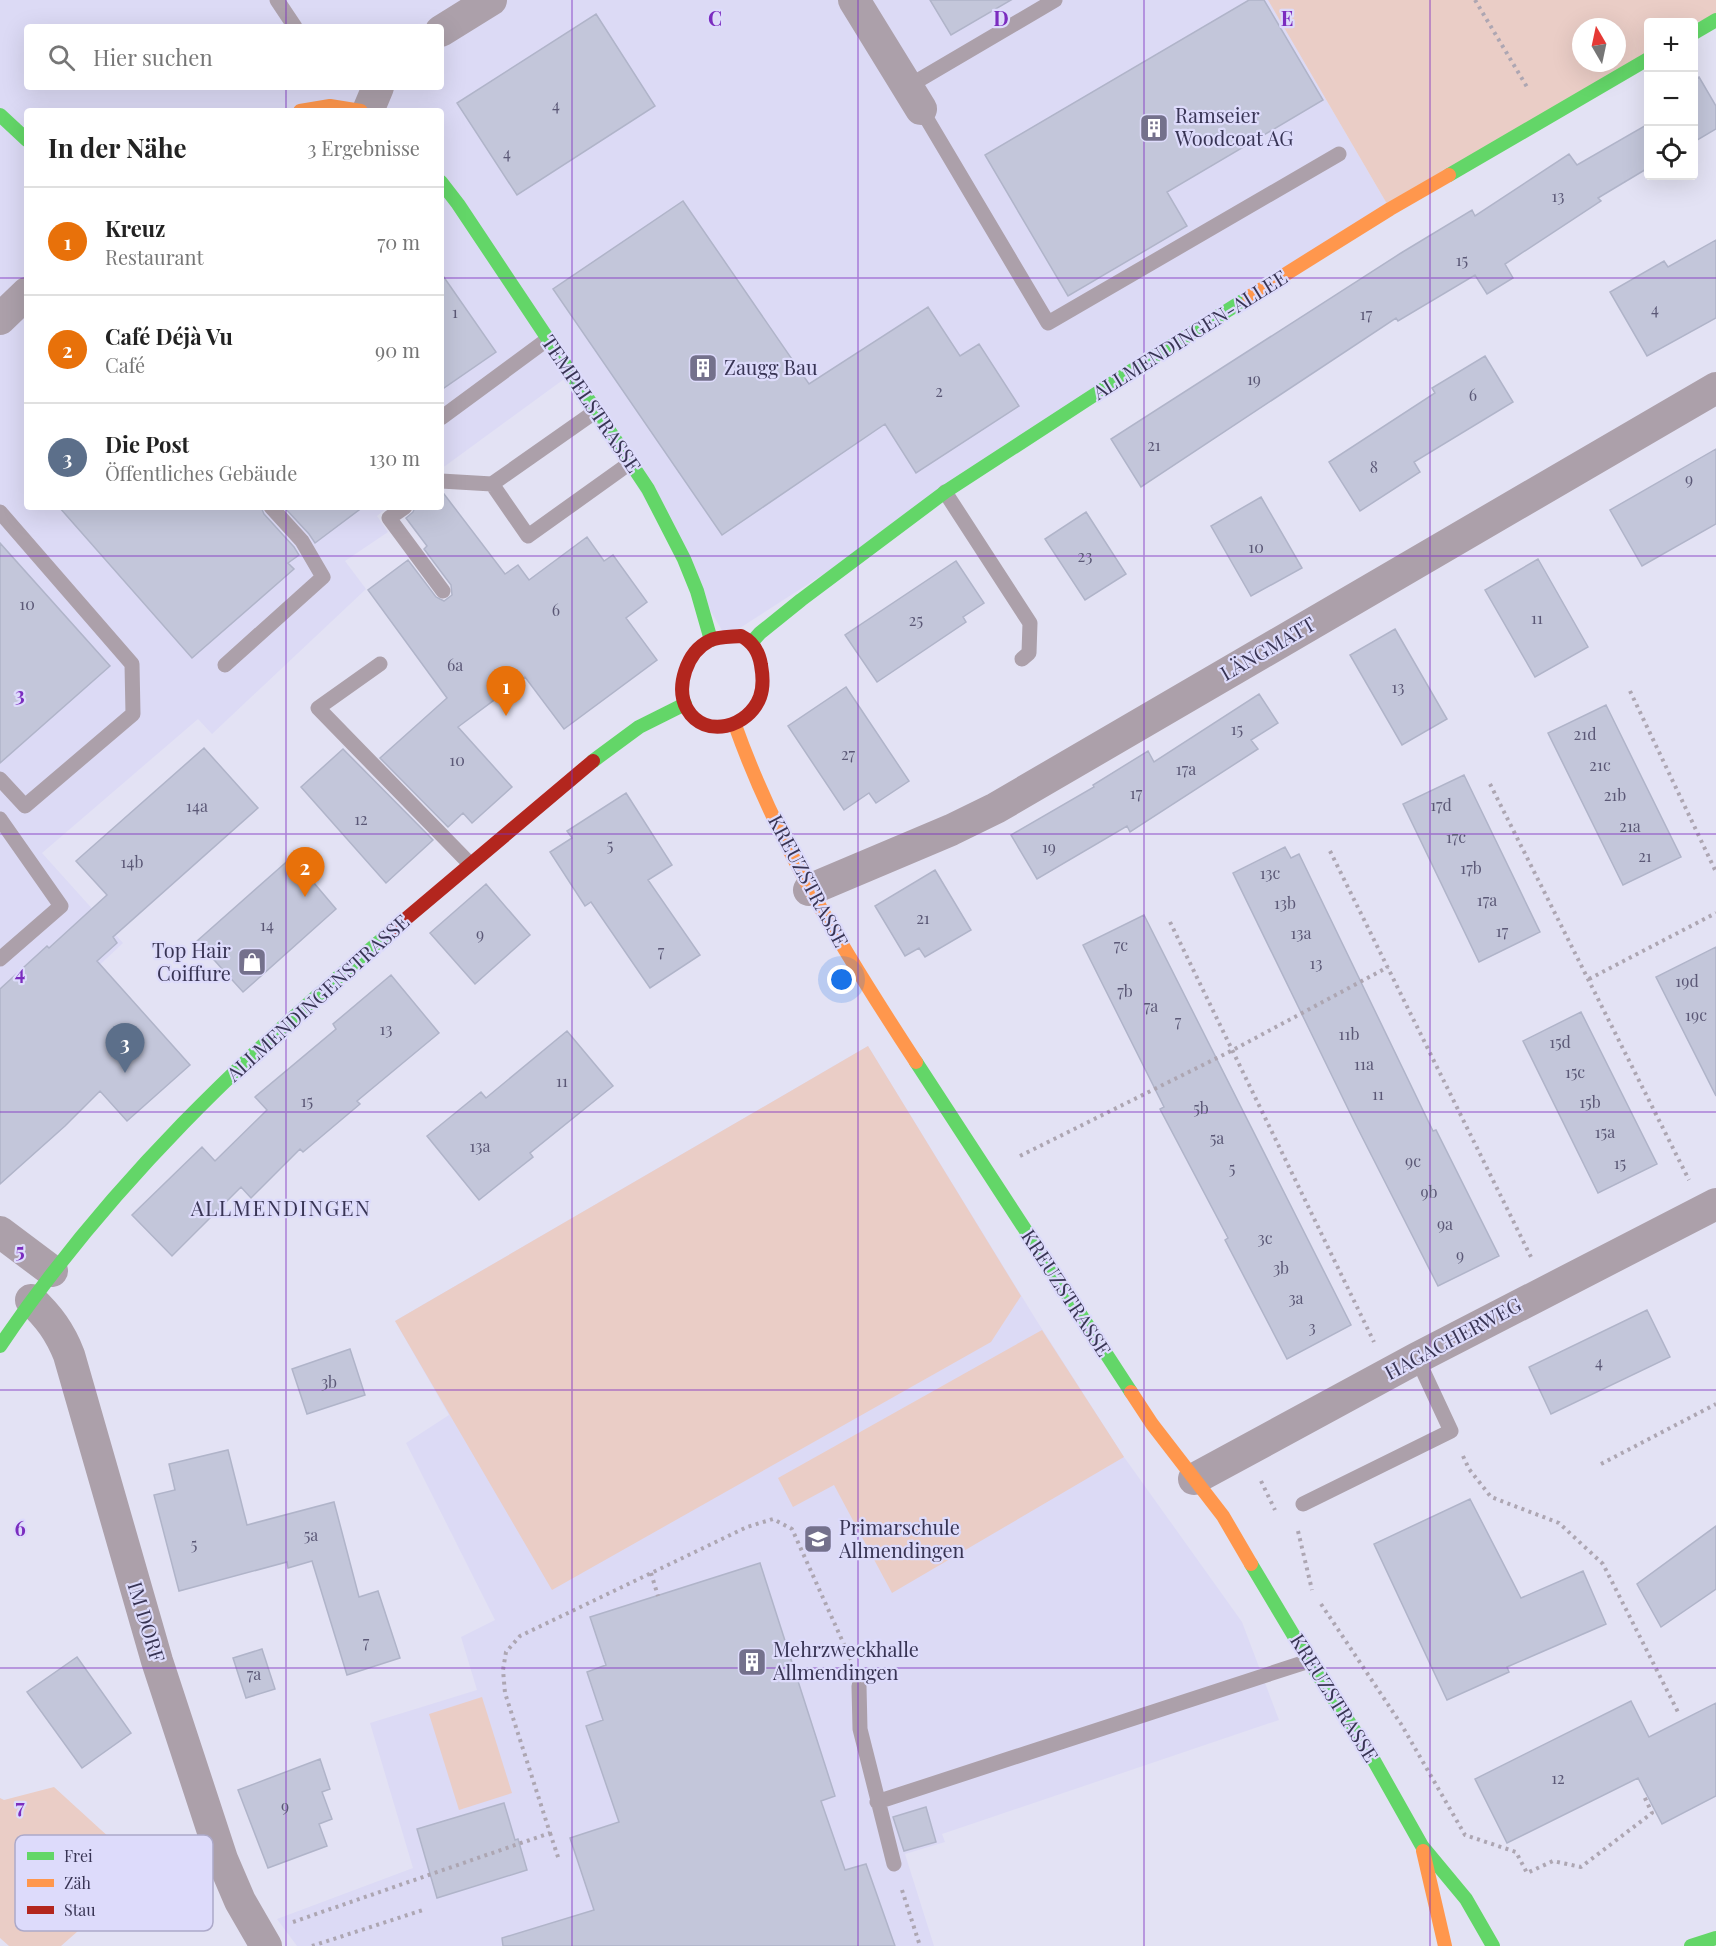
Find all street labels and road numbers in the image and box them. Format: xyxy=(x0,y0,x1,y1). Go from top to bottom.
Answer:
street label: ALLMENDINGEN-ALLEE xyxy=(1086,263,1292,405)
street label: TEMPELSTRASSE xyxy=(536,329,648,477)
street label: LÄNGMATT xyxy=(1215,610,1320,686)
street label: KREUZSTRASSE xyxy=(763,809,856,951)
street label: ALLMENDINGENSTRASSE xyxy=(219,907,414,1087)
street label: KREUZSTRASSE xyxy=(1016,1223,1118,1361)
street label: HAGACHERWEG xyxy=(1379,1290,1525,1385)
street label: IM DORF xyxy=(122,1578,172,1665)
street label: KREUZSTRASSE xyxy=(1285,1628,1385,1766)

